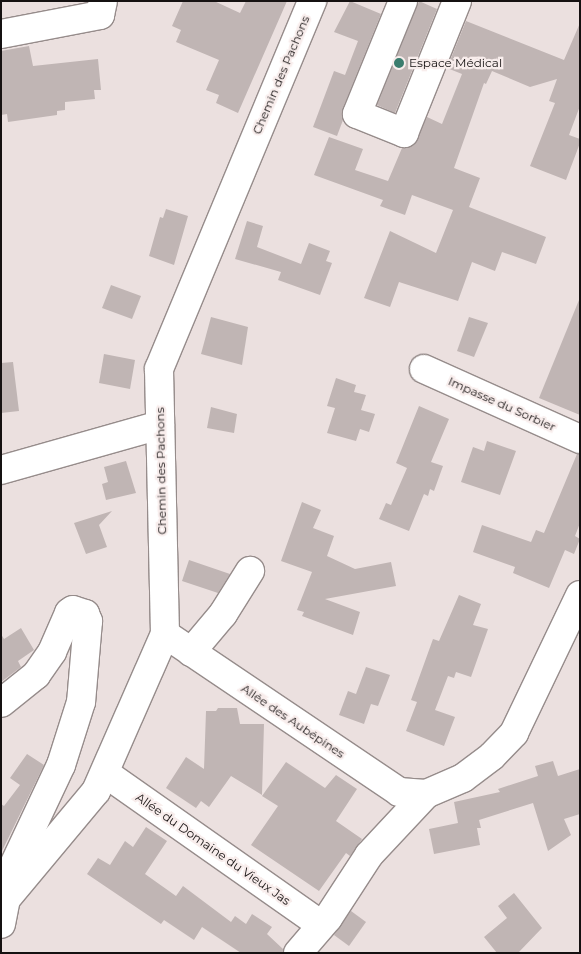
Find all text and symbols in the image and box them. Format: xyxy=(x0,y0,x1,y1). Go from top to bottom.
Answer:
street label: Chemin des Pachons xyxy=(250,14,312,136)
place label: Espace Médical xyxy=(409,56,502,70)
marker: Espace Médical xyxy=(393,57,405,69)
street label: Impasse du Sorbier xyxy=(446,374,558,434)
street label: Chemin des Pachons xyxy=(153,407,169,535)
street label: Allée des Aubépines xyxy=(239,681,347,761)
street label: Allée du Domaine du Vieux Jas xyxy=(133,790,293,908)

